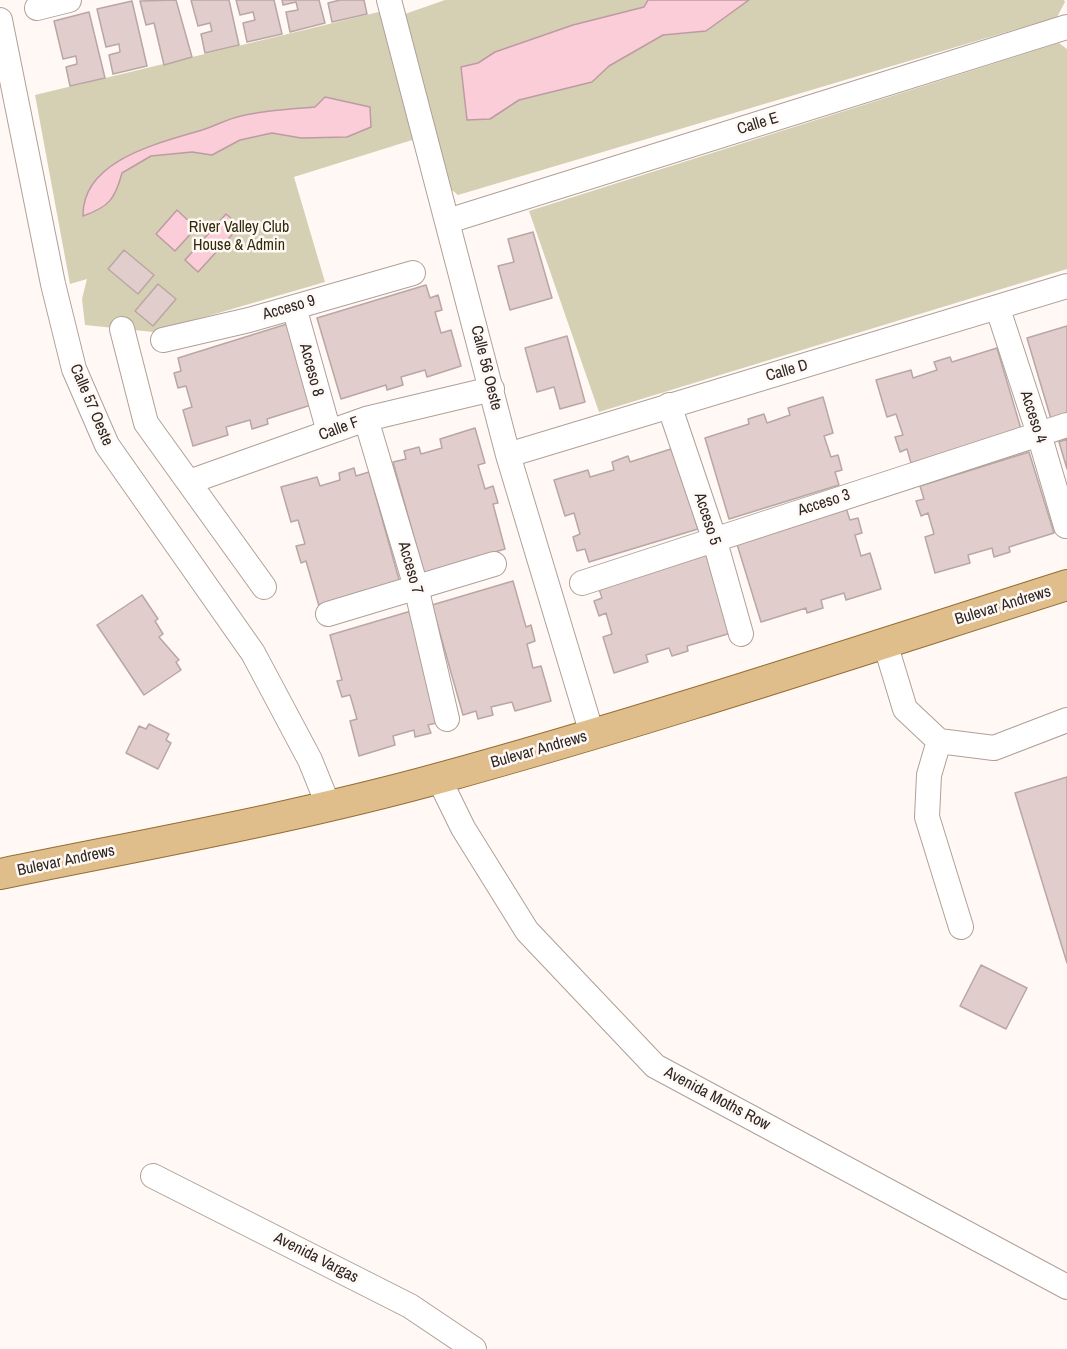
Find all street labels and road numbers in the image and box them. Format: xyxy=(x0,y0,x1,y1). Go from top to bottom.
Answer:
street label: Calle E xyxy=(735,109,781,139)
street label: Acceso 9 xyxy=(260,291,318,325)
street label: Calle 56 Oeste xyxy=(466,324,506,412)
street label: Acceso 8 xyxy=(295,341,327,399)
street label: Calle D xyxy=(764,356,810,386)
street label: Calle 57 Oeste xyxy=(65,361,117,449)
street label: Acceso 4 xyxy=(1016,388,1050,446)
street label: Calle F xyxy=(316,413,362,445)
street label: Acceso 3 xyxy=(795,486,853,520)
street label: Acceso 5 xyxy=(690,490,724,548)
street label: Acceso 7 xyxy=(393,539,427,597)
street label: Bulevar Andrews xyxy=(953,582,1053,630)
street label: Bulevar Andrews xyxy=(489,727,589,773)
street label: Bulevar Andrews xyxy=(16,841,116,881)
street label: Avenida Moths Row xyxy=(661,1063,773,1135)
street label: Avenida Vargas xyxy=(271,1229,361,1287)

